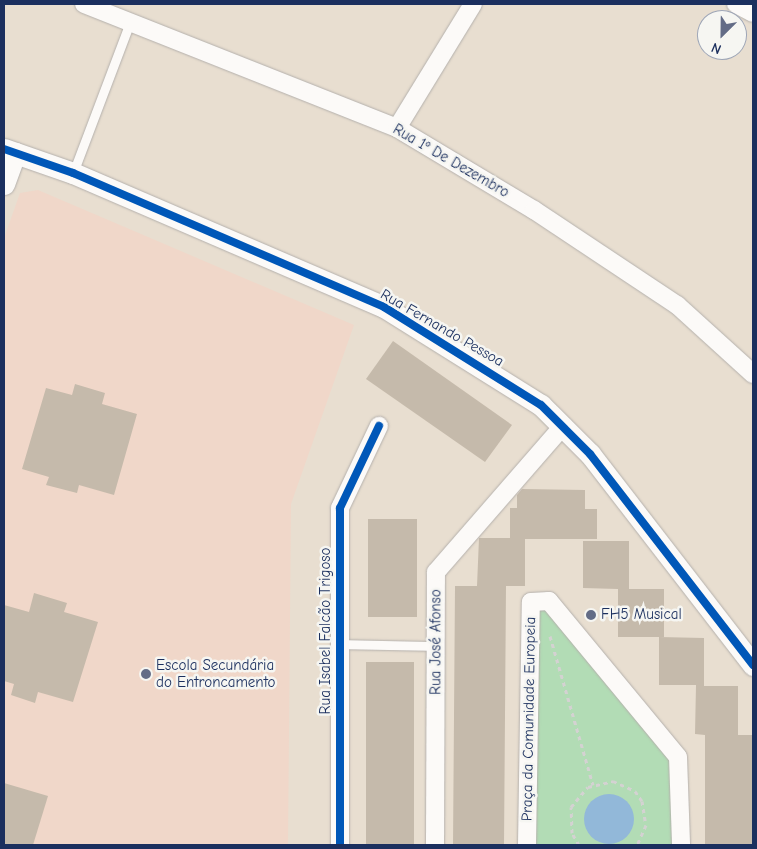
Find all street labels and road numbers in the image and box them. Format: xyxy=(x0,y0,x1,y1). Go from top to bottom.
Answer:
street label: Rua 1º De Dezembro xyxy=(390,120,512,202)
street label: Rua Fernando Pessoa xyxy=(377,285,507,371)
street label: Rua Isabel Falcão Trigoso xyxy=(317,548,335,714)
street label: Rua José Afonso xyxy=(427,589,445,695)
street label: Praça da Comunidade Europeia xyxy=(518,617,540,821)

